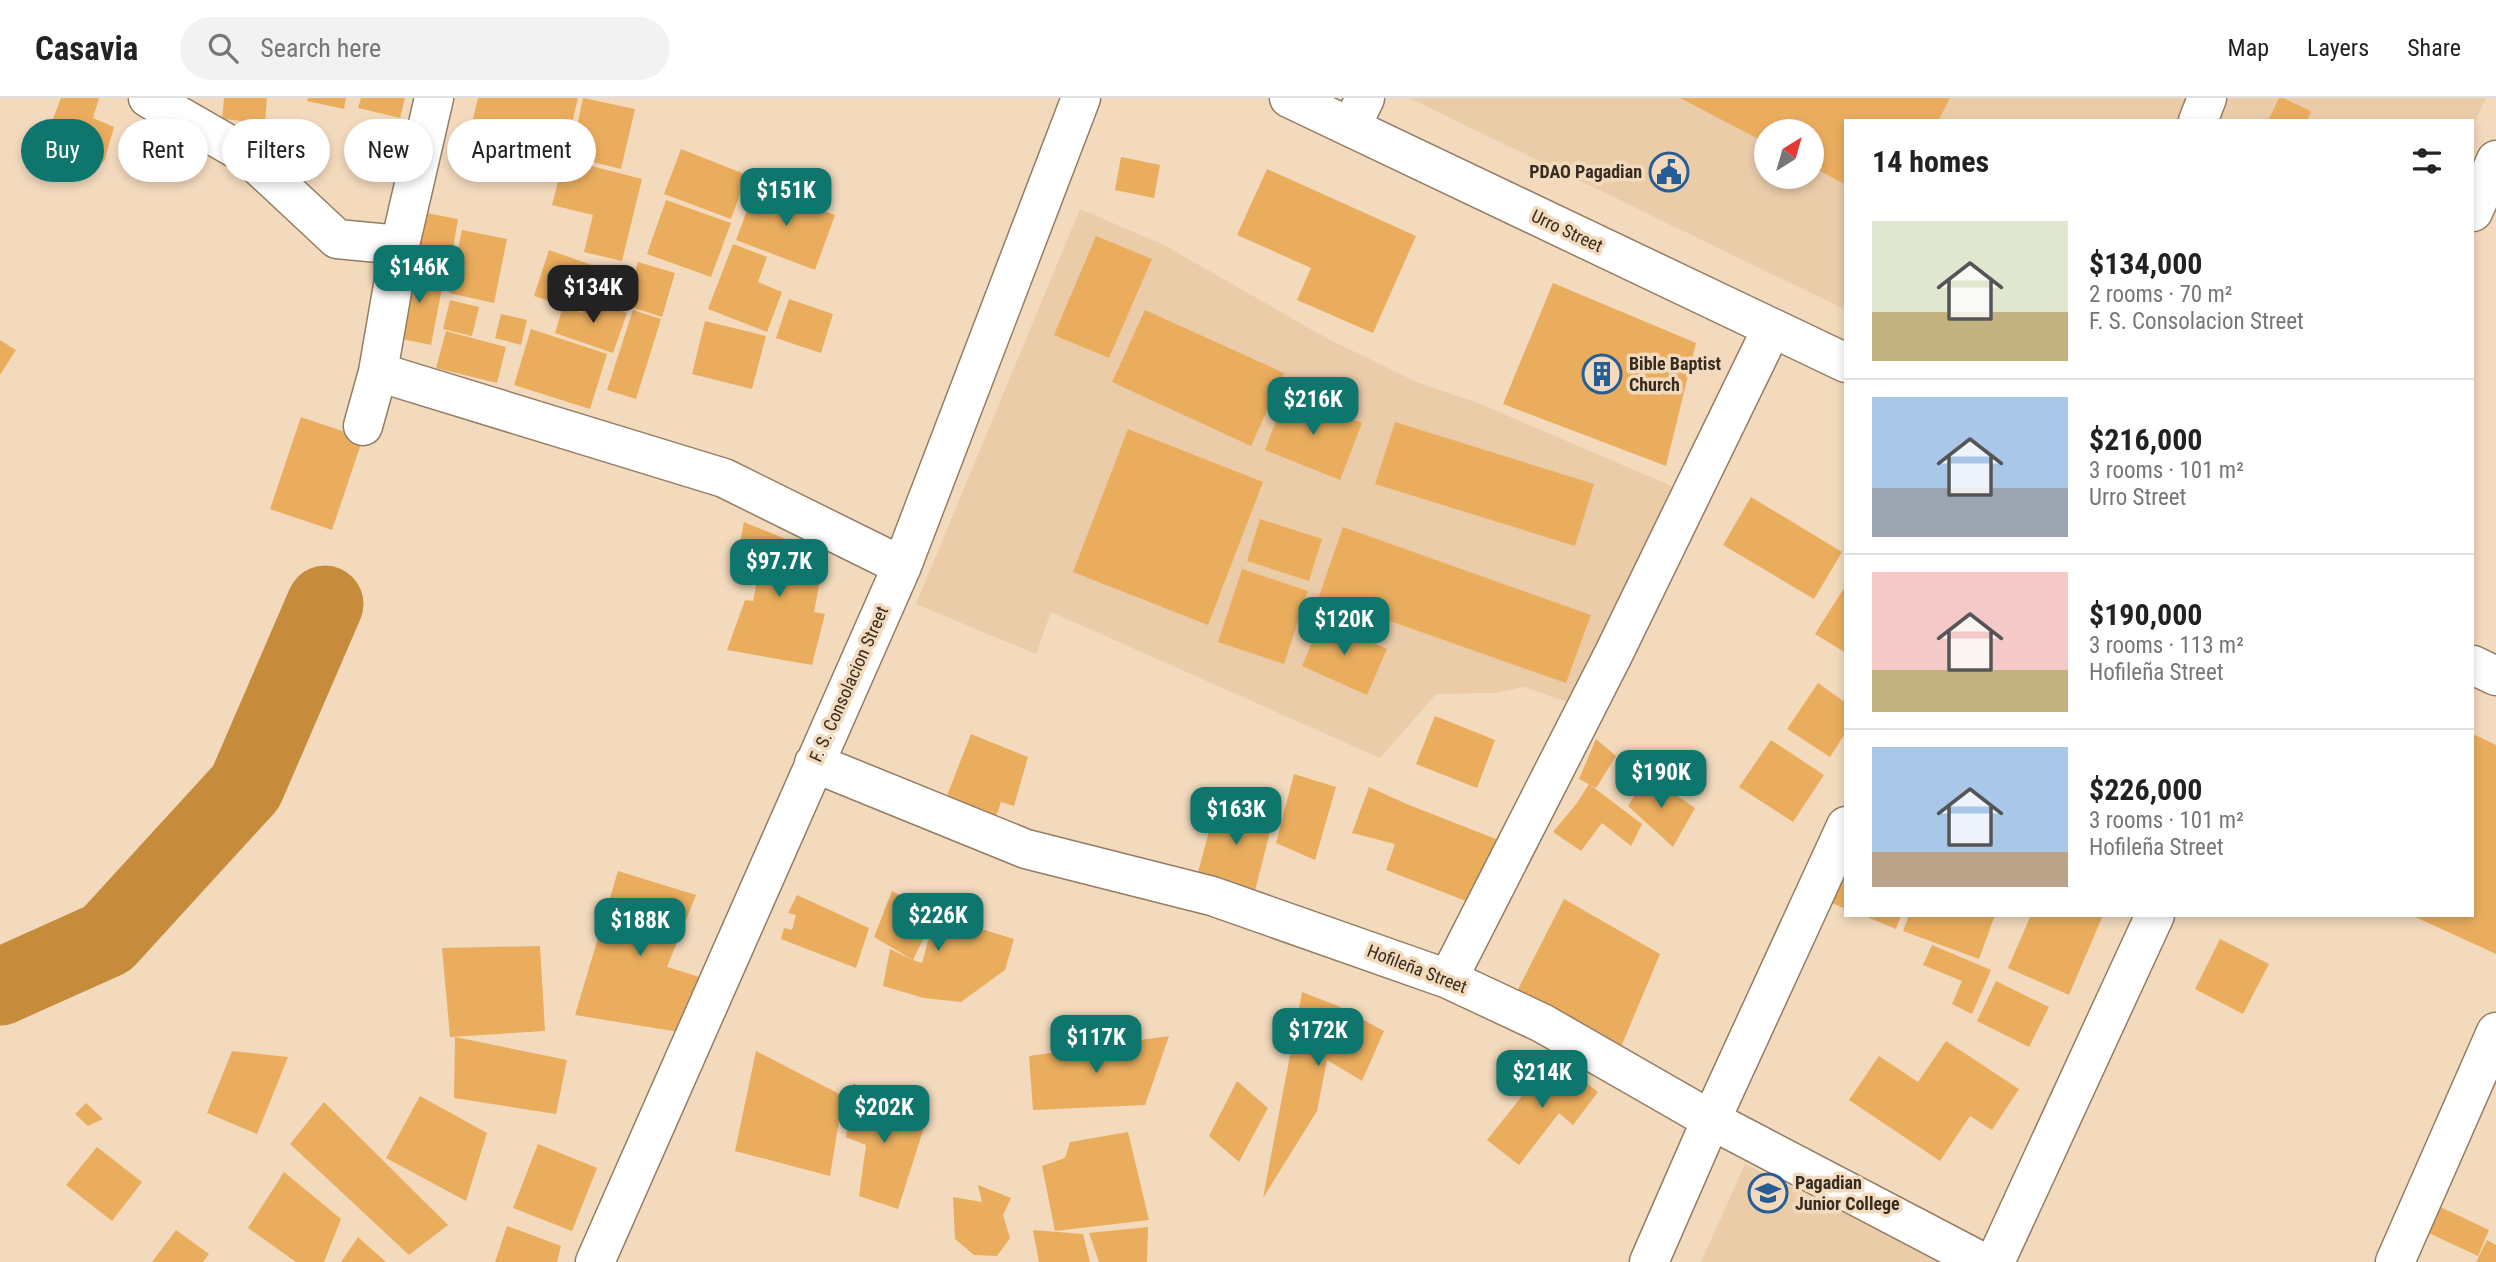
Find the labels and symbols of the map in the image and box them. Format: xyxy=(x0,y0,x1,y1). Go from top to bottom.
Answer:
north arrow xyxy=(1754,119,1824,189)
public building icon: PDAO Pagadian xyxy=(1648,151,1690,193)
place label: PDAO Pagadian xyxy=(1529,161,1642,182)
pin: $151K xyxy=(737,169,835,228)
street label: Urro Street xyxy=(1528,205,1606,256)
pin: $146K xyxy=(370,246,468,305)
pin: $134K xyxy=(544,266,642,325)
building icon: Bible Baptist Church xyxy=(1581,353,1623,395)
place label: Bible Baptist Church xyxy=(1629,353,1722,395)
pin: $216K xyxy=(1264,378,1362,437)
pin: $97.7K xyxy=(722,540,836,599)
pin: $120K xyxy=(1295,598,1393,657)
street label: F. S. Consolacion Street xyxy=(805,603,892,765)
pin: $190K xyxy=(1612,750,1710,810)
pin: $163K xyxy=(1187,788,1285,847)
pin: $226K xyxy=(889,894,987,953)
pin: $188K xyxy=(591,898,689,958)
street label: Hofileña Street xyxy=(1364,940,1470,997)
pin: $172K xyxy=(1269,1009,1367,1068)
pin: $117K xyxy=(1047,1016,1145,1075)
pin: $214K xyxy=(1493,1051,1591,1110)
pin: $202K xyxy=(835,1086,933,1145)
school or university icon: Pagadian Junior College xyxy=(1747,1172,1789,1214)
place label: Pagadian Junior College xyxy=(1795,1172,1900,1214)

